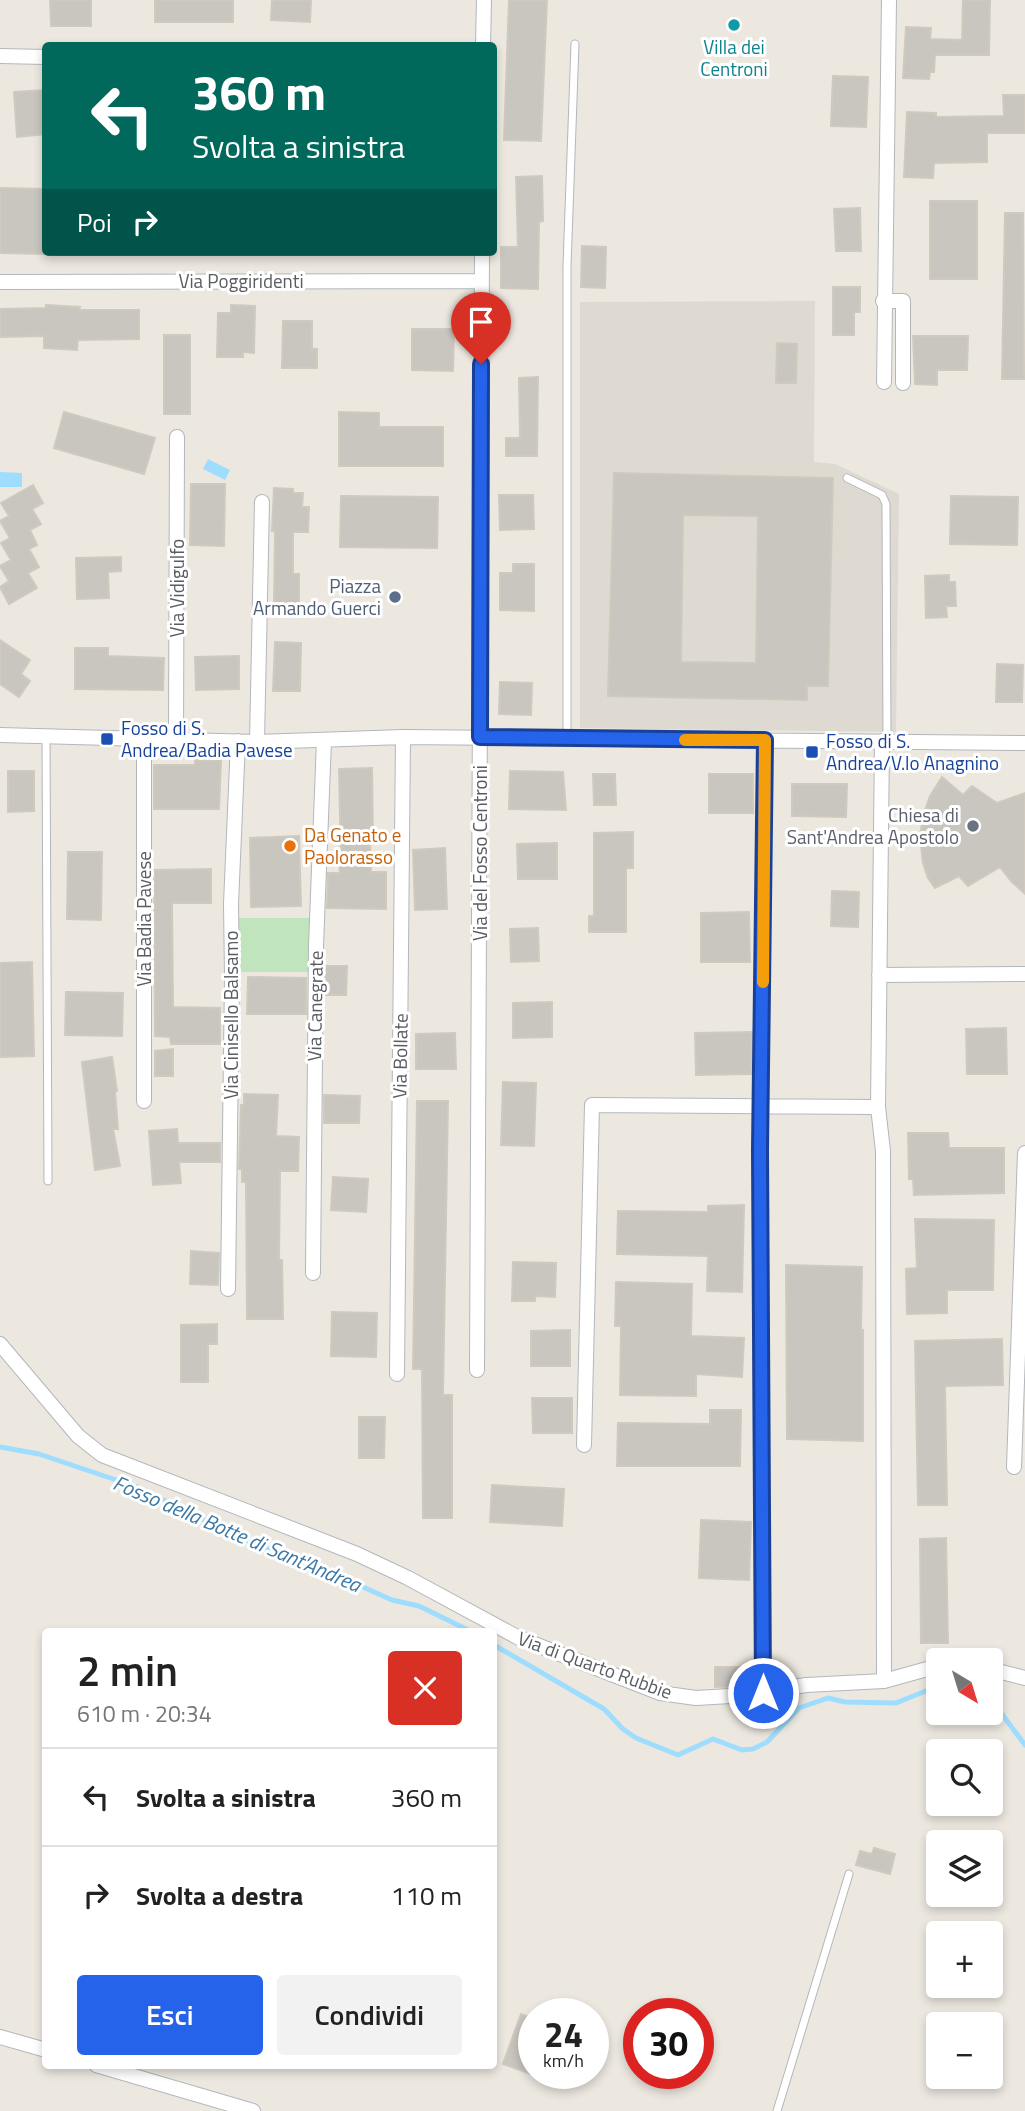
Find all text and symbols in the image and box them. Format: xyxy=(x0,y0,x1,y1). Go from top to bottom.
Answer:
marker: Villa dei Centroni xyxy=(726,17,742,33)
place label: Villa dei Centroni xyxy=(700,32,768,83)
text: 360 m xyxy=(192,54,326,129)
icon: left xyxy=(77,70,168,161)
text: Svolta a sinistra xyxy=(192,122,405,170)
text: Poi xyxy=(77,203,112,242)
icon: right xyxy=(126,203,164,241)
street label: Via Poggiridenti xyxy=(178,266,304,295)
pin xyxy=(451,292,511,364)
icon: arrive xyxy=(462,303,500,341)
street label: Via Vidigulfo xyxy=(162,539,191,637)
place label: Piazza Armando Guerci xyxy=(253,571,381,622)
marker: Piazza Armando Guerci xyxy=(387,589,403,605)
place label: Fosso di S. Andrea/Badia Pavese xyxy=(121,713,293,764)
place label: Fosso di S. Andrea/V.lo Anagnino xyxy=(826,726,999,777)
marker: Fosso di S. Andrea/Badia Pavese xyxy=(99,731,115,747)
marker: Fosso di S. Andrea/V.lo Anagnino xyxy=(804,744,820,760)
street label: Via del Fosso Centroni xyxy=(465,765,494,941)
place label: Chiesa di Sant'Andrea Apostolo xyxy=(787,800,959,851)
marker: Chiesa di Sant'Andrea Apostolo xyxy=(965,818,981,834)
place label: Da Genato e Paolorasso xyxy=(304,820,401,871)
marker: Da Genato e Paolorasso xyxy=(282,838,298,854)
street label: Via Badia Pavese xyxy=(129,851,158,987)
street label: Via Cinisello Balsamo xyxy=(216,930,245,1100)
street label: Via Canegrate xyxy=(299,950,330,1062)
street label: Via Bollate xyxy=(384,1013,415,1099)
water label: Fosso della Botte di Sant'Andrea xyxy=(108,1466,368,1600)
street label: Via di Quarto Rubbie xyxy=(514,1623,676,1706)
text: 2 min xyxy=(77,1638,178,1702)
north arrow xyxy=(926,1648,1003,1726)
map controls xyxy=(926,1648,1003,2089)
button: close xyxy=(388,1651,462,1725)
position arrow xyxy=(726,1656,800,1730)
text: 610 m · 20:34 xyxy=(77,1696,212,1731)
button: search xyxy=(926,1739,1003,1816)
icon: left xyxy=(77,1778,115,1816)
text: Svolta a sinistra xyxy=(136,1778,316,1817)
text: 360 m xyxy=(391,1778,462,1817)
button: layers xyxy=(926,1830,1003,1907)
icon: right xyxy=(77,1876,115,1914)
text: Svolta a destra xyxy=(136,1876,303,1915)
text: 110 m xyxy=(391,1876,462,1915)
button: + xyxy=(926,1921,1003,1998)
button: Esci xyxy=(77,1975,263,2055)
button: Condividi xyxy=(277,1975,462,2055)
speed limit sign: 30 xyxy=(623,1998,714,2089)
text: 24 xyxy=(544,2007,583,2061)
button: − xyxy=(926,2012,1003,2089)
text: km/h xyxy=(543,2047,584,2074)

